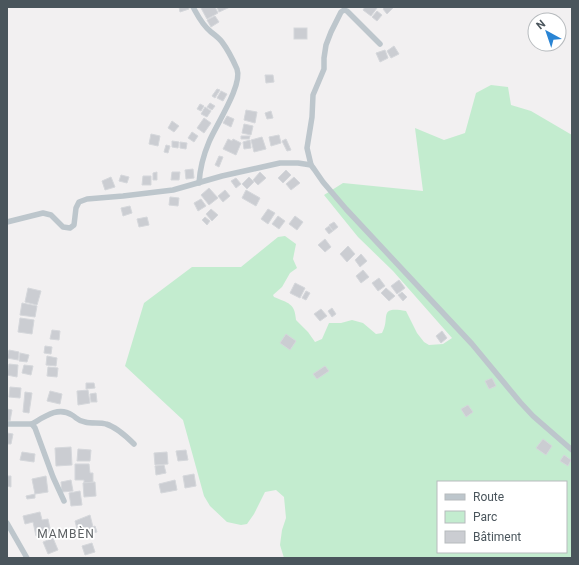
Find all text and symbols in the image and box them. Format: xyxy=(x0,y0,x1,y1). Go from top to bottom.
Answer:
north arrow xyxy=(527,12,567,52)
text: N xyxy=(534,17,548,32)
legend xyxy=(437,481,567,553)
text: Route xyxy=(473,490,504,504)
text: Parc xyxy=(473,510,497,524)
district label: MAMBÈN xyxy=(37,526,95,541)
text: Bâtiment xyxy=(473,530,521,544)

